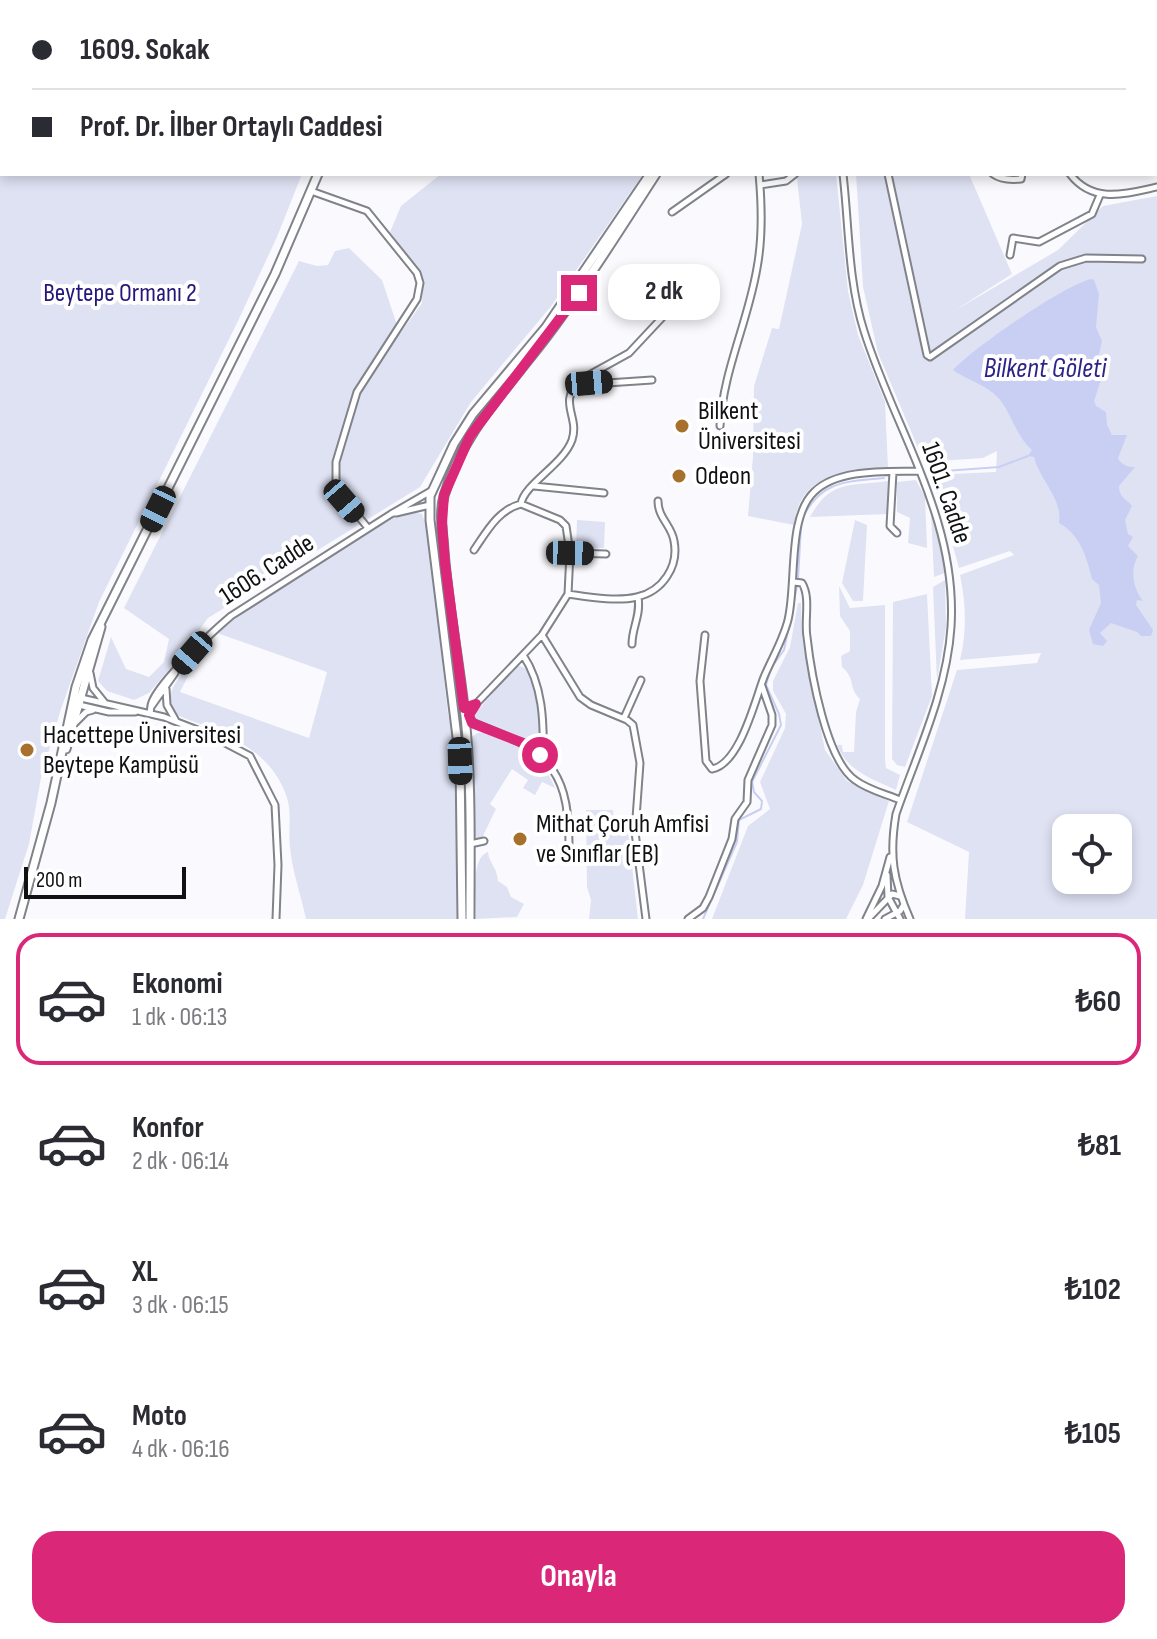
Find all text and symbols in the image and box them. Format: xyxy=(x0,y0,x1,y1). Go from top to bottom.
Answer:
text: 1609. Sokak xyxy=(80,32,210,68)
text: Prof. Dr. İlber Ortaylı Caddesi xyxy=(80,109,383,145)
callout: 2 dk xyxy=(607,265,719,321)
route end xyxy=(561,275,597,311)
text: 2 dk xyxy=(645,276,683,307)
park label: Beytepe Ormanı 2 xyxy=(43,278,197,309)
water label: Bilkent Göleti xyxy=(984,352,1107,385)
car xyxy=(564,369,614,397)
place label: Bilkent Üniversitesi xyxy=(698,396,801,457)
marker: Bilkent Üniversitesi xyxy=(673,417,691,435)
street label: 1601. Cadde xyxy=(914,438,978,548)
place label: Odeon xyxy=(695,461,751,492)
marker: Odeon xyxy=(670,467,688,485)
car xyxy=(319,475,369,527)
car xyxy=(137,482,179,536)
street label: 1606. Cadde xyxy=(214,528,320,612)
car xyxy=(546,541,594,565)
car xyxy=(167,627,217,679)
place label: Hacettepe Üniversitesi Beytepe Kampüsü xyxy=(43,720,241,781)
car xyxy=(447,737,473,785)
route start xyxy=(522,737,558,773)
marker: Hacettepe Üniversitesi Beytepe Kampüsü xyxy=(18,741,36,759)
place label: Mithat Çoruh Amfisi ve Sınıflar (EB) xyxy=(536,809,709,870)
map controls xyxy=(1052,814,1132,894)
button: locate xyxy=(1052,814,1132,894)
marker: Mithat Çoruh Amfisi ve Sınıflar (EB) xyxy=(511,830,529,848)
scale bar xyxy=(24,863,186,899)
text: 200 m xyxy=(36,867,82,894)
icon: car xyxy=(36,963,108,1035)
text: Ekonomi xyxy=(132,966,223,1002)
text: ₺60 xyxy=(1075,984,1121,1020)
text: 1 dk · 06:13 xyxy=(132,1002,227,1033)
icon: car xyxy=(36,1107,108,1179)
text: Konfor xyxy=(132,1110,204,1146)
text: ₺81 xyxy=(1078,1128,1121,1164)
text: 2 dk · 06:14 xyxy=(132,1146,229,1177)
icon: car xyxy=(36,1251,108,1323)
text: XL xyxy=(132,1254,158,1290)
text: ₺102 xyxy=(1065,1272,1121,1308)
text: 3 dk · 06:15 xyxy=(132,1290,229,1321)
icon: car xyxy=(36,1395,108,1467)
text: Moto xyxy=(132,1398,187,1434)
text: ₺105 xyxy=(1065,1416,1121,1452)
text: 4 dk · 06:16 xyxy=(132,1434,230,1465)
button: Onayla xyxy=(32,1531,1125,1623)

